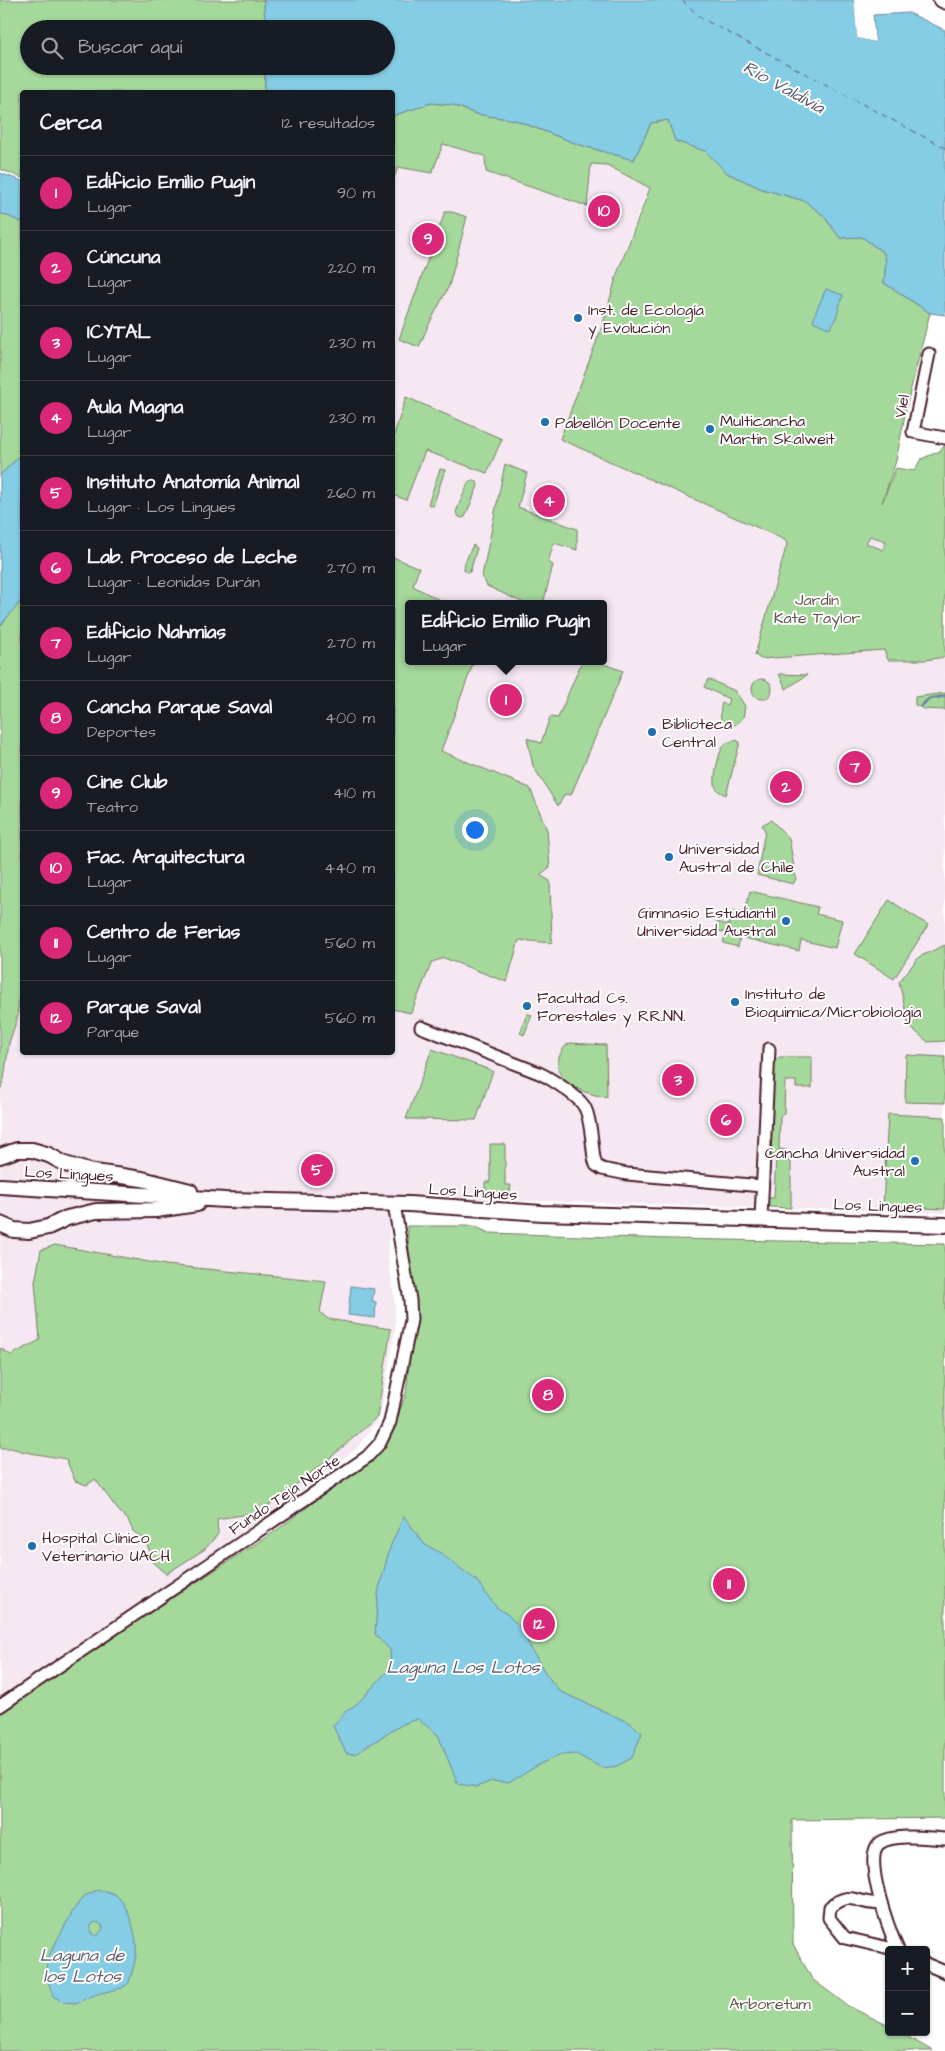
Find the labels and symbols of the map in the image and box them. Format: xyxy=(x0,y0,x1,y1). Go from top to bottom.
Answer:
water label: Río Valdivia xyxy=(739,55,830,120)
pin: 10 xyxy=(588,192,620,230)
pin: 9 xyxy=(412,220,444,258)
place label: Inst. de Ecología y Evolución xyxy=(588,299,704,340)
marker: Inst. de Ecología y Evolución xyxy=(572,312,584,324)
street label: Viel xyxy=(889,393,915,420)
place label: Multicancha Martin Skalweit xyxy=(720,410,835,450)
place label: Pabellón Docente xyxy=(555,412,681,434)
marker: Pabellón Docente xyxy=(539,416,551,428)
marker: Multicancha Martin Skalweit xyxy=(704,423,716,435)
pin: 4 xyxy=(533,482,565,520)
park label: Jardín Kate Taylor xyxy=(774,589,860,630)
pin: 1 xyxy=(490,681,522,719)
place label: Biblioteca Central xyxy=(662,713,732,753)
marker: Biblioteca Central xyxy=(646,726,658,738)
pin: 7 xyxy=(839,748,871,786)
pin: 2 xyxy=(770,768,802,806)
your location xyxy=(462,817,488,843)
place label: Universidad Austral de Chile xyxy=(679,838,794,878)
marker: Universidad Austral de Chile xyxy=(663,851,675,863)
place label: Gimnasio Estudiantil Universidad Austral xyxy=(637,902,776,942)
marker: Gimnasio Estudiantil Universidad Austral xyxy=(780,915,792,927)
place label: Instituto de Bioquimica/Microbiologia xyxy=(745,983,921,1024)
place label: Facultad Cs. Forestales y RR.NN. xyxy=(537,987,685,1028)
marker: Instituto de Bioquimica/Microbiologia xyxy=(729,996,741,1008)
marker: Facultad Cs. Forestales y RR.NN. xyxy=(521,1000,533,1012)
pin: 3 xyxy=(662,1061,694,1099)
pin: 6 xyxy=(710,1101,742,1139)
place label: Cancha Universidad Austral xyxy=(765,1142,905,1182)
pin: 5 xyxy=(301,1151,333,1189)
marker: Cancha Universidad Austral xyxy=(909,1155,921,1167)
street label: Los Lingues xyxy=(24,1161,114,1188)
street label: Los Lingues xyxy=(428,1178,518,1207)
street label: Los Lingues xyxy=(833,1193,923,1220)
pin: 8 xyxy=(532,1376,564,1414)
street label: Fundo Teja Norte xyxy=(225,1449,345,1540)
place label: Hospital Clínico Veterinario UACH xyxy=(42,1527,170,1567)
marker: Hospital Clínico Veterinario UACH xyxy=(26,1540,38,1552)
pin: 11 xyxy=(713,1565,745,1603)
pin: 12 xyxy=(523,1605,555,1643)
water label: Laguna Los Lotos xyxy=(386,1655,541,1681)
water label: Laguna de los Lotos xyxy=(40,1943,125,1989)
park label: Arboretum xyxy=(729,1993,811,2015)

